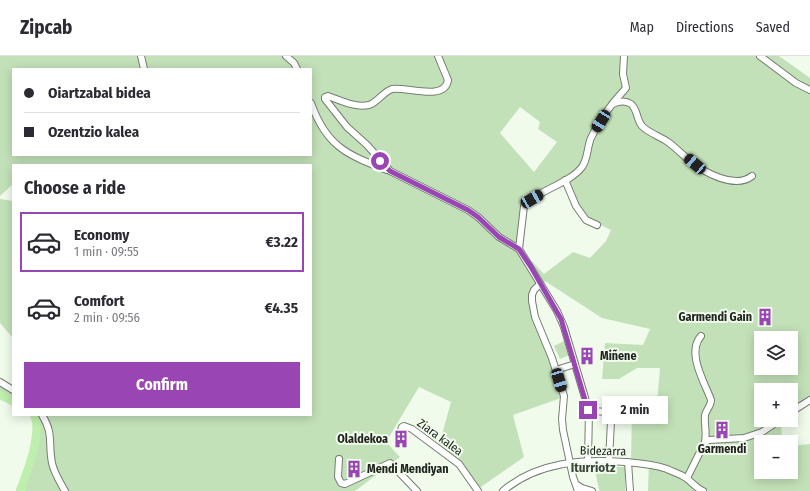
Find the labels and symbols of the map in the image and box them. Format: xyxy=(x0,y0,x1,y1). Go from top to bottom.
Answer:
car xyxy=(590,108,612,134)
route start xyxy=(371,152,389,170)
car xyxy=(682,152,708,176)
car xyxy=(519,188,545,210)
building icon: Garmendi Gain xyxy=(755,307,775,327)
place label: Garmendi Gain xyxy=(678,310,752,324)
building icon: Miñene xyxy=(577,346,597,366)
place label: Miñene xyxy=(600,349,637,363)
car xyxy=(550,367,568,393)
callout: 2 min xyxy=(602,396,668,424)
route end xyxy=(579,401,597,419)
street label: Ziara kalea xyxy=(414,416,466,458)
building icon: Garmendi xyxy=(712,420,732,440)
building icon: Olaldekoa xyxy=(391,429,411,449)
place label: Olaldekoa xyxy=(337,432,388,446)
place label: Garmendi xyxy=(698,442,746,456)
street label: Bidezarra xyxy=(580,444,626,458)
building icon: Mendi Mendiyan xyxy=(344,459,364,479)
district label: Iturriotz xyxy=(571,460,616,475)
place label: Mendi Mendiyan xyxy=(367,462,449,476)

